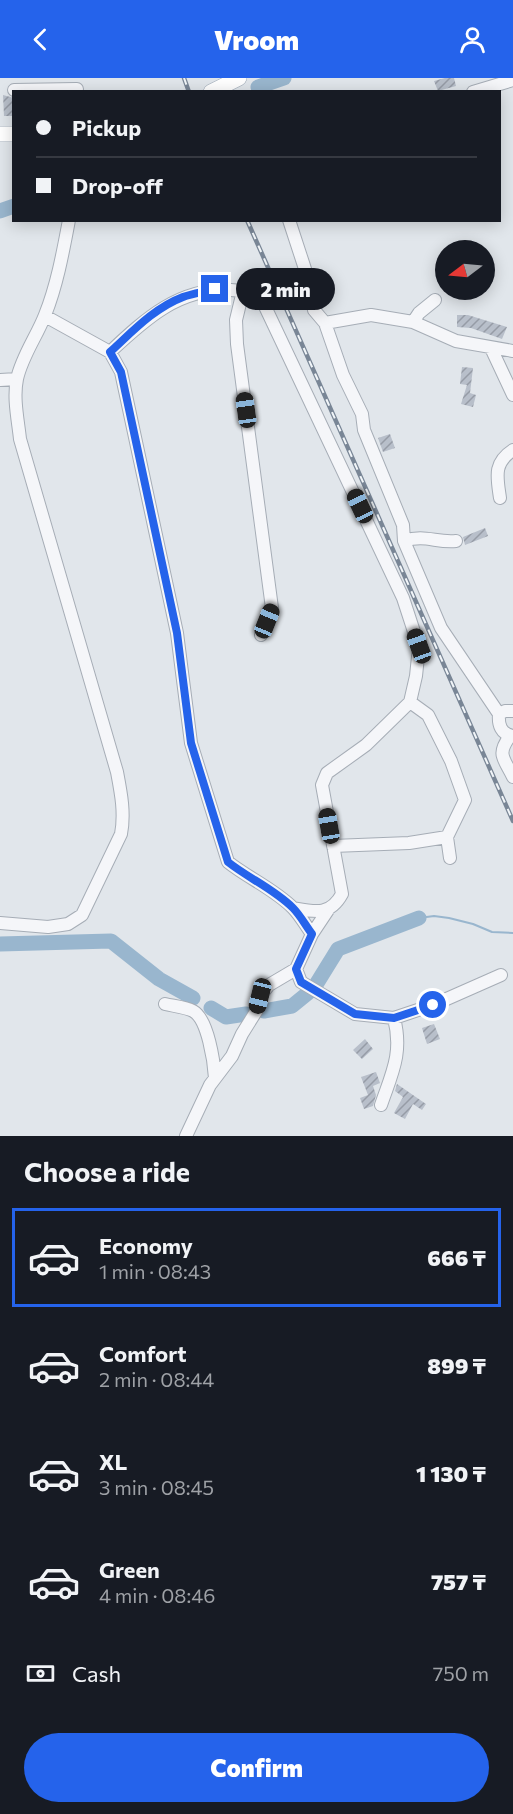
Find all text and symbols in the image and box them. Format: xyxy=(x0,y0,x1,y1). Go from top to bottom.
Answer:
icon: back xyxy=(24,23,57,56)
text: Vroom xyxy=(214,23,299,56)
icon: person xyxy=(456,23,489,56)
text: Pickup xyxy=(72,114,141,141)
text: Drop-off xyxy=(72,172,163,199)
north arrow xyxy=(435,240,495,300)
map controls xyxy=(435,240,495,300)
callout: 2 min xyxy=(236,268,335,310)
route end xyxy=(201,275,228,302)
text: 2 min xyxy=(260,277,311,301)
car xyxy=(235,391,257,429)
car xyxy=(344,486,376,526)
car xyxy=(252,601,282,641)
car xyxy=(404,626,434,666)
car xyxy=(317,807,341,845)
car xyxy=(247,976,273,1016)
route start xyxy=(419,991,446,1018)
text: Choose a ride xyxy=(24,1155,190,1188)
icon: car xyxy=(27,1231,81,1285)
text: Economy xyxy=(99,1232,193,1259)
text: 666 ₸ xyxy=(427,1244,486,1271)
text: 1 min · 08:43 xyxy=(99,1259,211,1283)
icon: car xyxy=(27,1339,81,1393)
text: Comfort xyxy=(99,1340,187,1367)
text: 899 ₸ xyxy=(427,1352,486,1379)
text: 2 min · 08:44 xyxy=(99,1367,214,1391)
icon: car xyxy=(27,1447,81,1501)
text: XL xyxy=(99,1448,127,1475)
text: 1 130 ₸ xyxy=(416,1460,486,1487)
text: 3 min · 08:45 xyxy=(99,1475,214,1499)
icon: car xyxy=(27,1555,81,1609)
text: Green xyxy=(99,1556,160,1583)
text: 757 ₸ xyxy=(431,1568,486,1595)
text: 4 min · 08:46 xyxy=(99,1583,215,1607)
icon: cash xyxy=(24,1657,57,1690)
text: Cash xyxy=(72,1660,121,1687)
text: 750 m xyxy=(433,1661,489,1685)
button: Confirm xyxy=(24,1733,489,1802)

